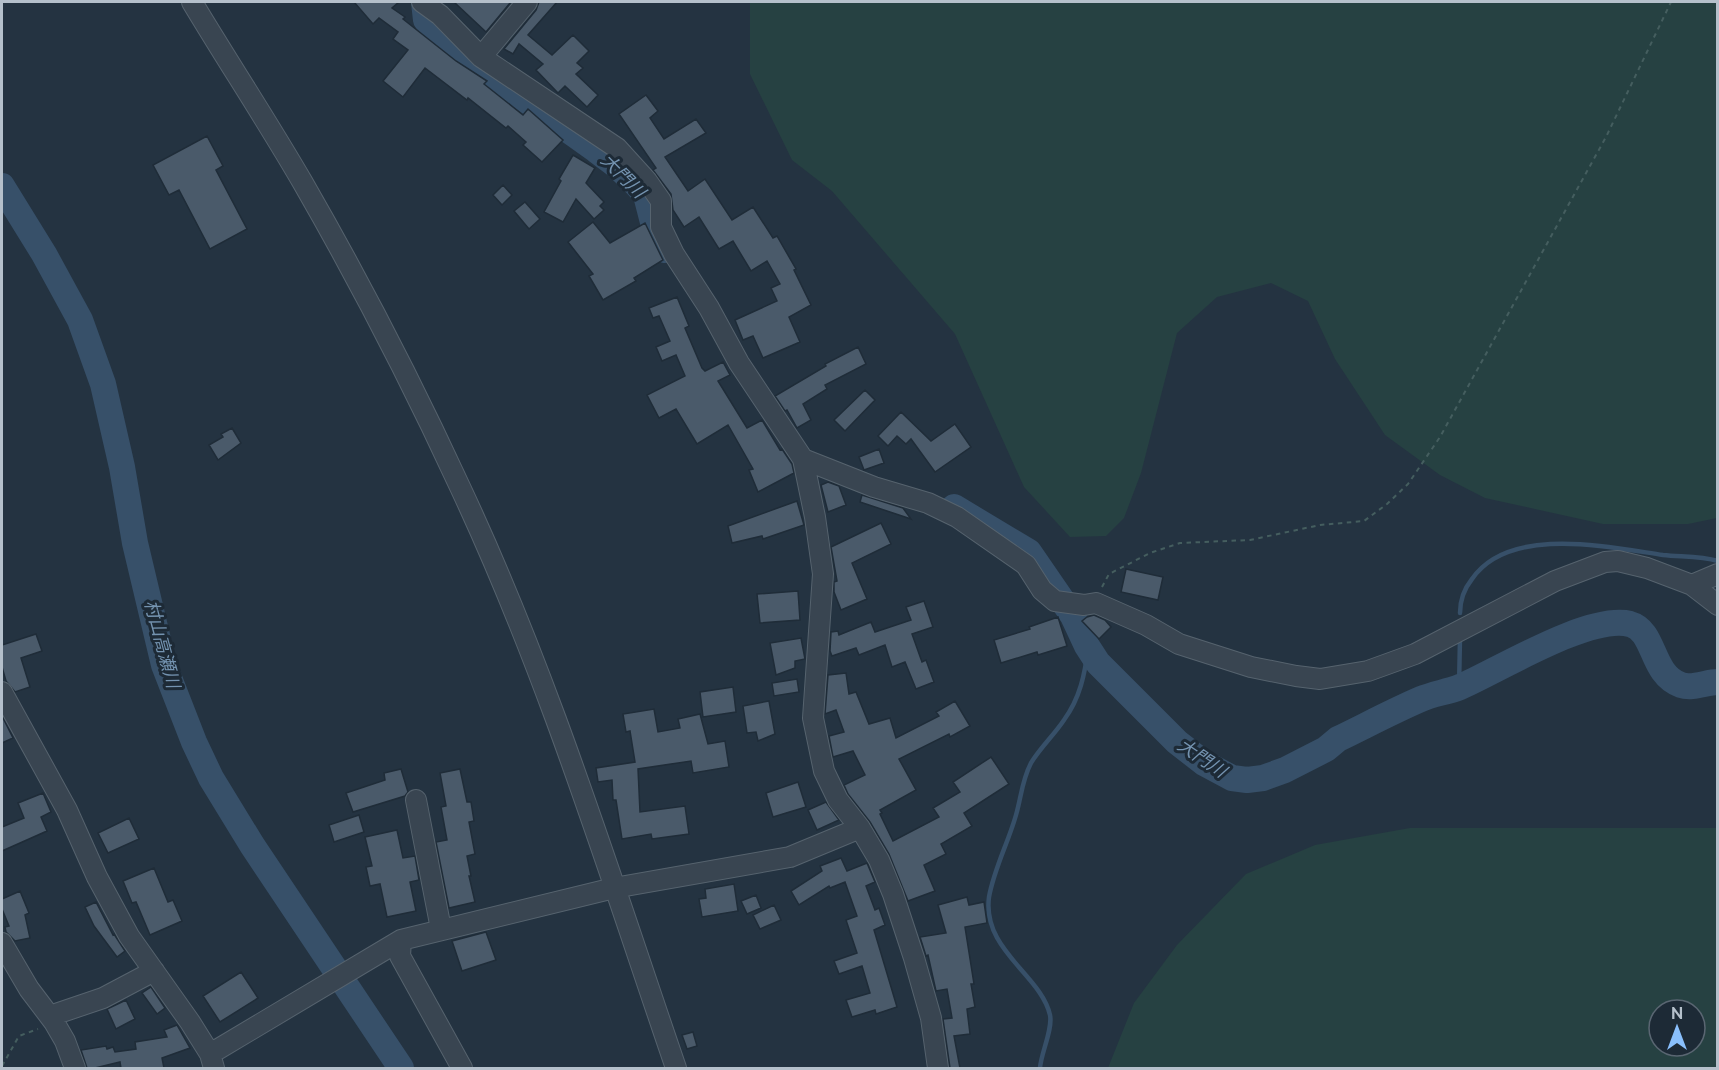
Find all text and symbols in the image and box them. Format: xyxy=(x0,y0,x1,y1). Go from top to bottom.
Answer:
water label: 大門川 xyxy=(597,149,651,204)
water label: 村山高瀬川 xyxy=(141,598,185,692)
water label: 大門川 xyxy=(1174,734,1232,783)
north arrow xyxy=(1647,998,1707,1058)
text: N xyxy=(1671,1004,1683,1023)

